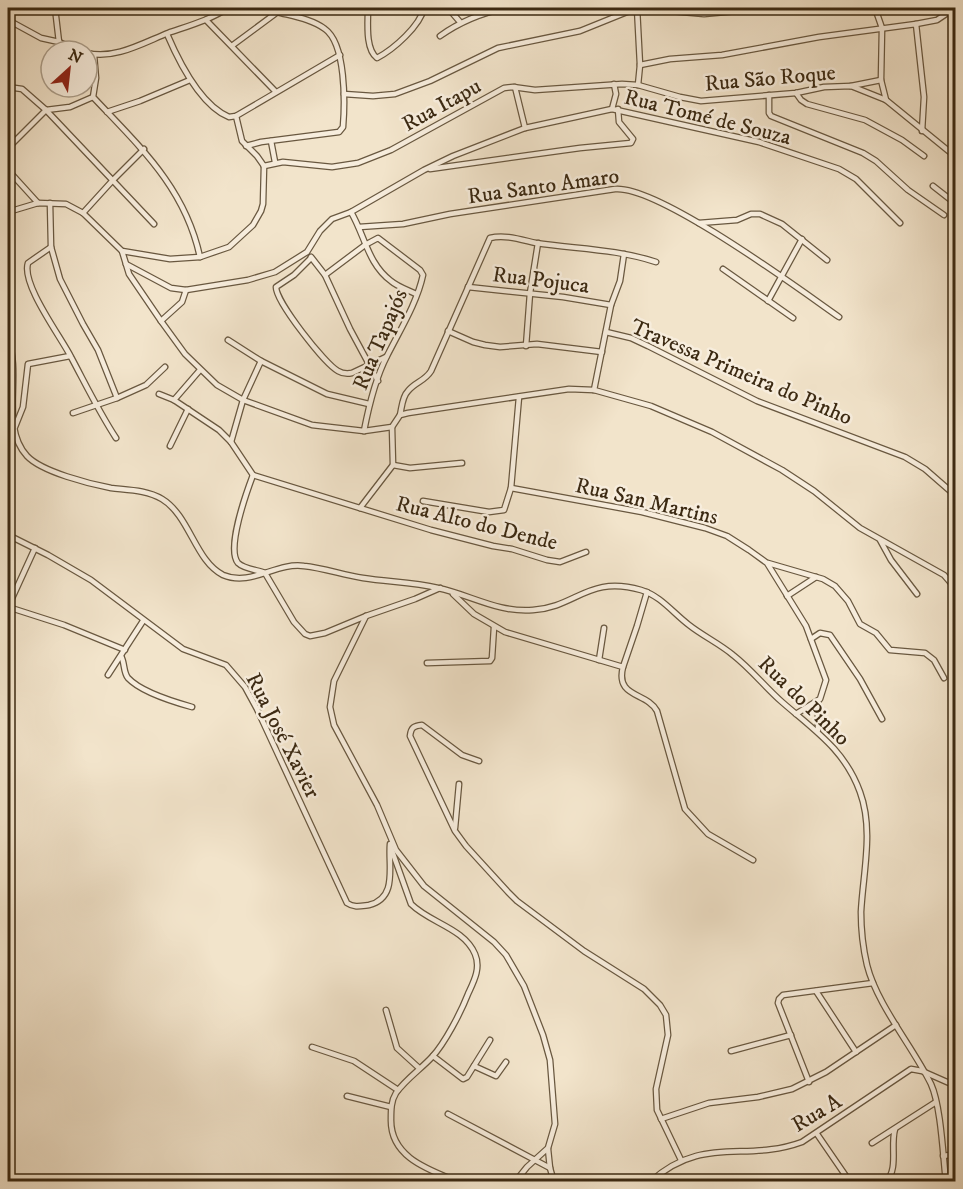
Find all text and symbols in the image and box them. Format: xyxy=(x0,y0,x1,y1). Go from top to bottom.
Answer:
north arrow xyxy=(39,39,99,99)
text: N xyxy=(65,45,86,68)
street label: Rua São Roque xyxy=(703,59,837,98)
street label: Rua Itapu xyxy=(398,73,486,138)
street label: Rua Tomé de Souza xyxy=(621,84,795,151)
street label: Rua Santo Amaro xyxy=(466,162,621,210)
street label: Rua Pojuca xyxy=(491,261,591,300)
street label: Rua Tapajós xyxy=(347,285,414,394)
street label: Travessa Primeira do Pinho xyxy=(627,313,856,431)
street label: Rua San Martins xyxy=(573,472,721,531)
street label: Rua Alto do Dende xyxy=(393,490,560,557)
street label: Rua do Pinho xyxy=(752,650,856,752)
street label: Rua José Xavier xyxy=(239,668,326,804)
street label: Rua A xyxy=(787,1087,847,1139)

